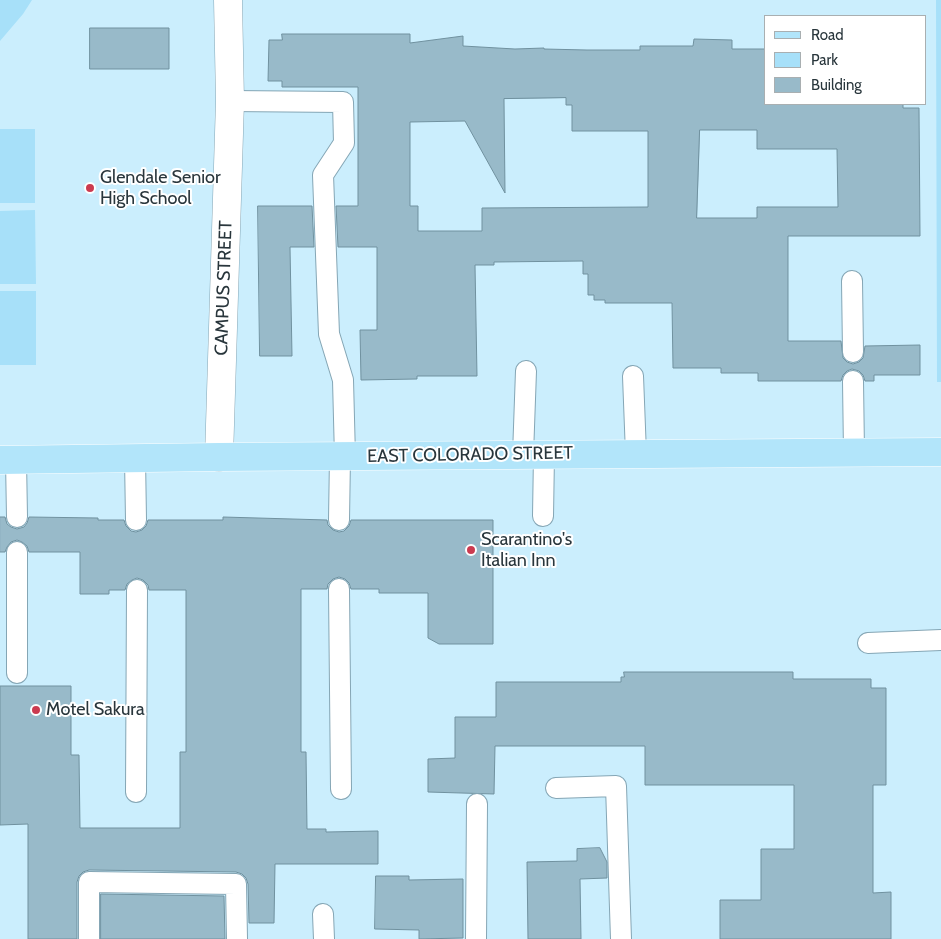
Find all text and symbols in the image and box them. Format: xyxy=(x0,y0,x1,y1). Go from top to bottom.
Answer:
legend xyxy=(764,15,926,105)
text: Road xyxy=(811,26,844,44)
text: Park xyxy=(811,51,838,69)
text: Building xyxy=(811,76,862,94)
place label: Glendale Senior High School xyxy=(100,167,221,210)
marker: Glendale Senior High School xyxy=(84,182,96,194)
street label: CAMPUS STREET xyxy=(211,220,237,356)
street label: EAST COLORADO STREET xyxy=(367,442,573,468)
place label: Scarantino's Italian Inn xyxy=(481,529,572,572)
marker: Scarantino's Italian Inn xyxy=(465,544,477,556)
place label: Motel Sakura xyxy=(46,699,145,721)
marker: Motel Sakura xyxy=(30,704,42,716)

